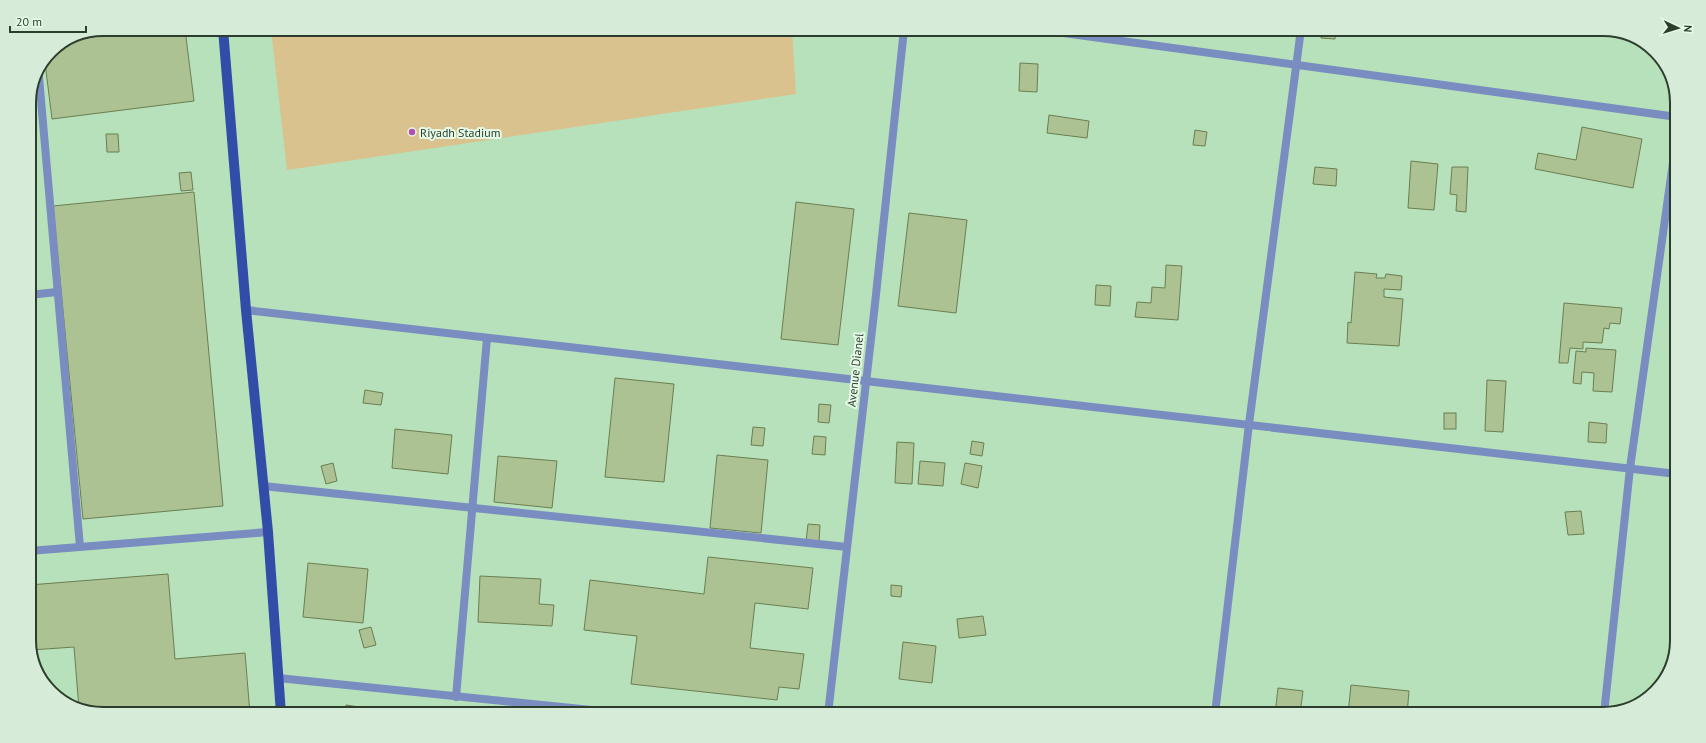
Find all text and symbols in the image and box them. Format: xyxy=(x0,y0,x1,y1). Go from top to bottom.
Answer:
scale bar xyxy=(10,8,86,34)
north arrow xyxy=(1658,8,1698,48)
text: 20 m xyxy=(16,14,42,29)
text: N xyxy=(1681,25,1695,33)
place label: Riyadh Stadium xyxy=(420,125,500,140)
marker: Riyadh Stadium xyxy=(407,127,417,137)
street label: Avenue Dianel xyxy=(844,332,866,408)

